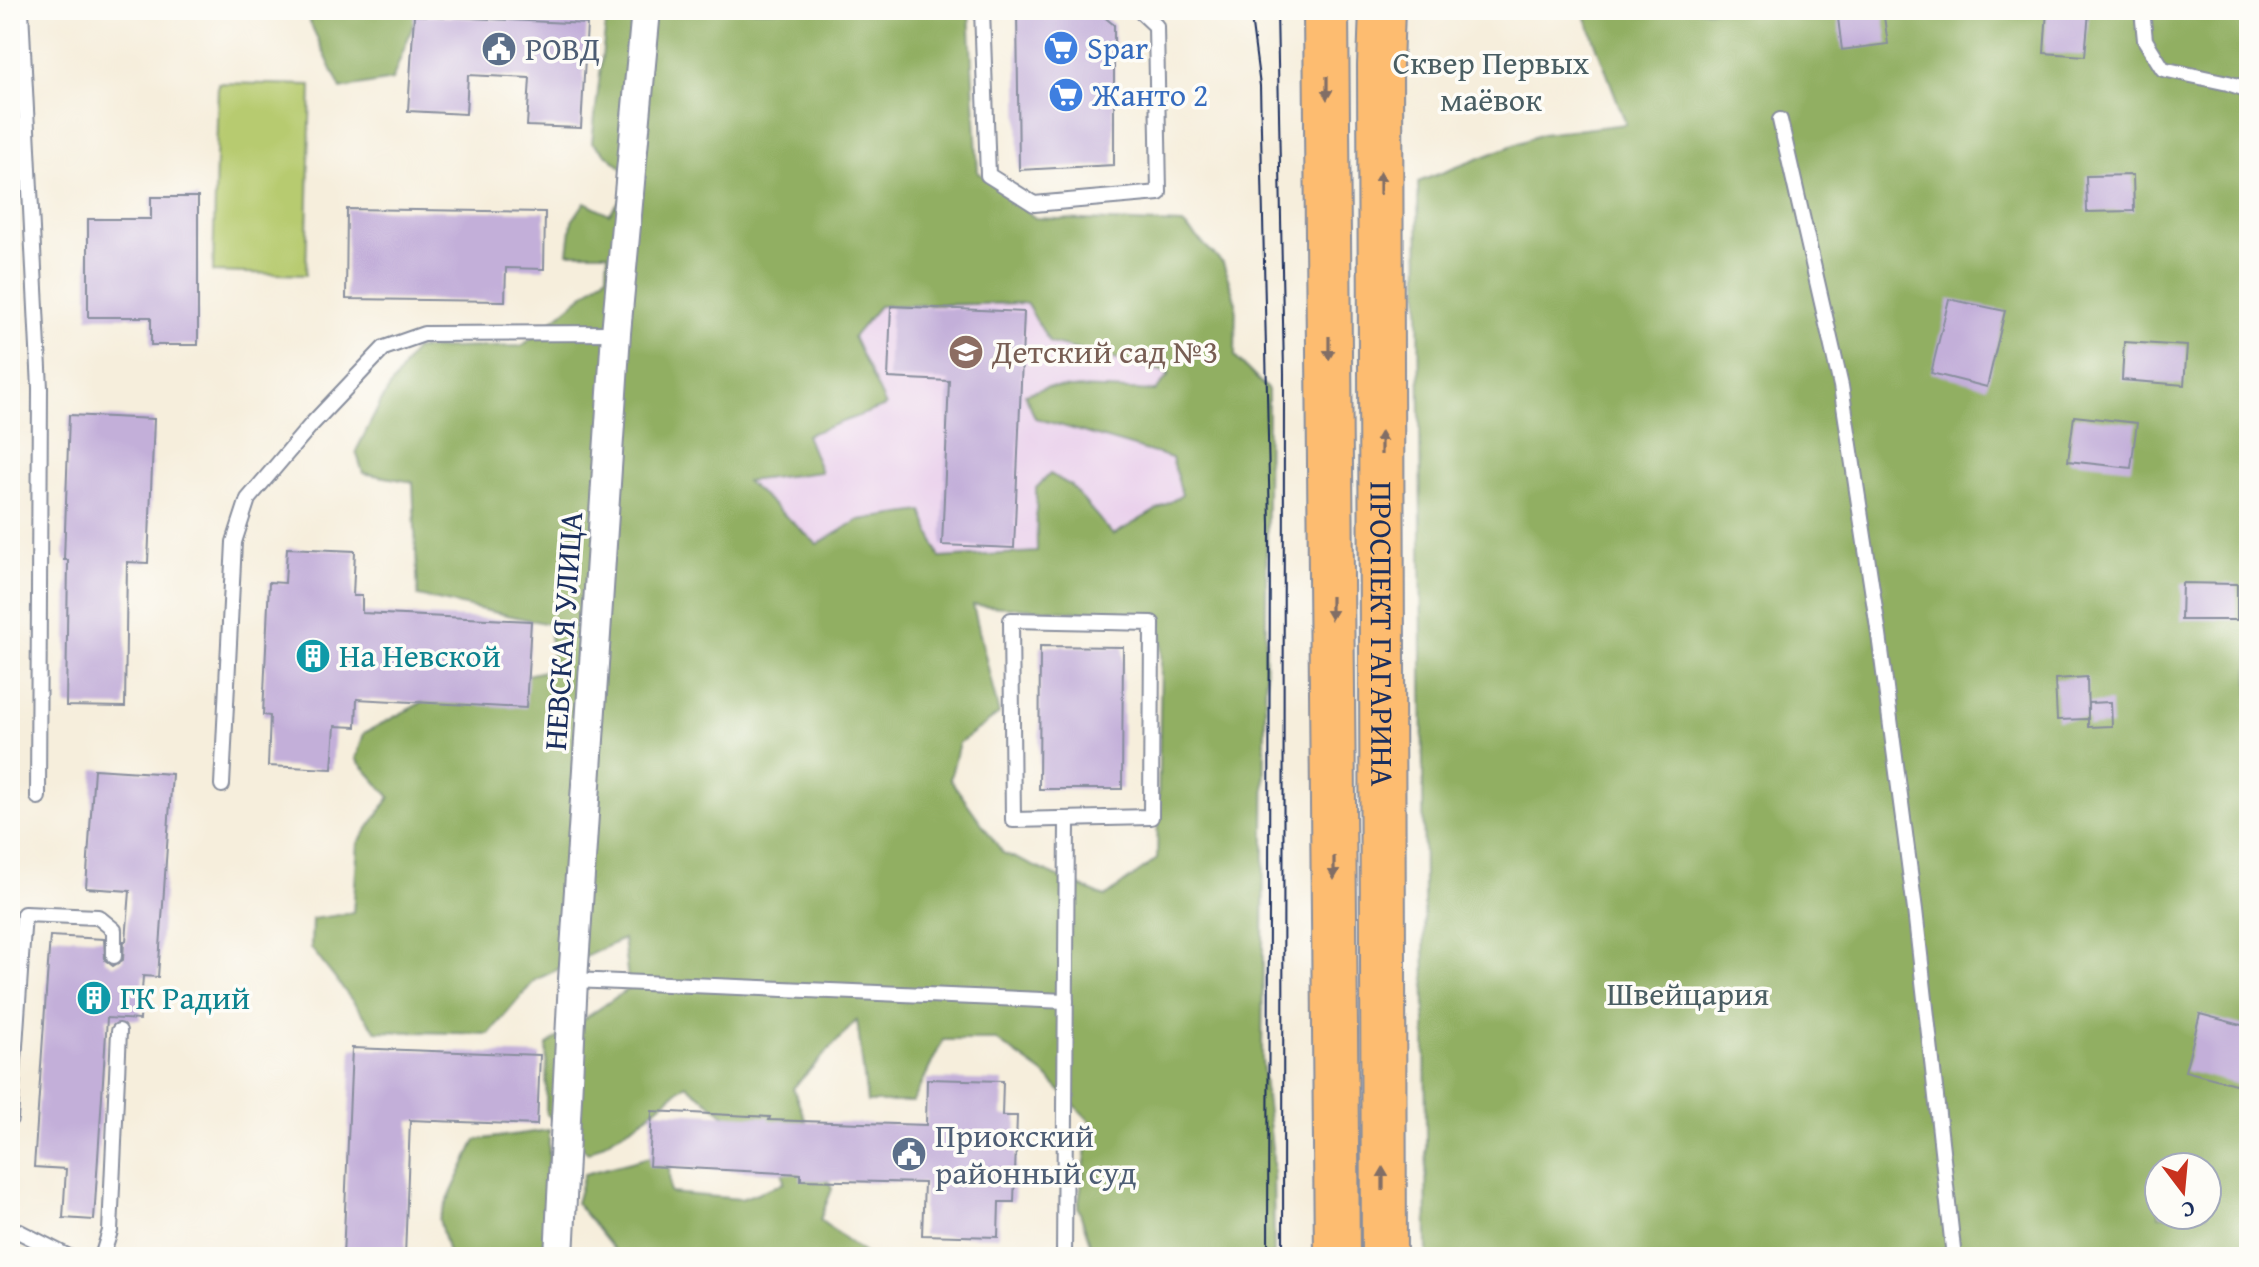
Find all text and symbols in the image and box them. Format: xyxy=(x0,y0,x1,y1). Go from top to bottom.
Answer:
place label: Spar xyxy=(1087,24,1148,71)
place label: РОВД xyxy=(525,25,600,72)
supermarket icon: Spar xyxy=(1042,29,1080,67)
public building icon: РОВД xyxy=(480,30,518,68)
park label: Сквер Первых маёвок xyxy=(1393,39,1590,123)
place label: Жанто 2 xyxy=(1091,71,1208,118)
supermarket icon: Жанто 2 xyxy=(1047,76,1085,114)
one-way arrow xyxy=(1321,76,1333,101)
one-way arrow xyxy=(1374,170,1386,195)
place label: Детский сад №3 xyxy=(991,328,1218,375)
school or university icon: Детский сад №3 xyxy=(947,333,985,371)
one-way arrow xyxy=(1323,336,1335,361)
one-way arrow xyxy=(1375,430,1387,455)
street label: ПРОСПЕКТ ГАГАРИНА xyxy=(1358,481,1406,787)
street label: НЕВСКАЯ УЛИЦА xyxy=(531,509,594,752)
one-way arrow xyxy=(1325,596,1338,621)
place label: На Невской xyxy=(339,632,501,679)
building icon: На Невской xyxy=(294,637,332,675)
one-way arrow xyxy=(1328,856,1340,881)
park label: Швейцария xyxy=(1607,970,1769,1017)
place label: ГК Радий xyxy=(120,974,250,1021)
building icon: ГК Радий xyxy=(75,979,113,1017)
place label: Приокский районный суд xyxy=(935,1112,1136,1196)
public building icon: Приокский районный суд xyxy=(890,1135,928,1173)
north arrow xyxy=(2143,1151,2223,1231)
one-way arrow xyxy=(1377,1166,1390,1191)
text: С xyxy=(2178,1193,2199,1227)

